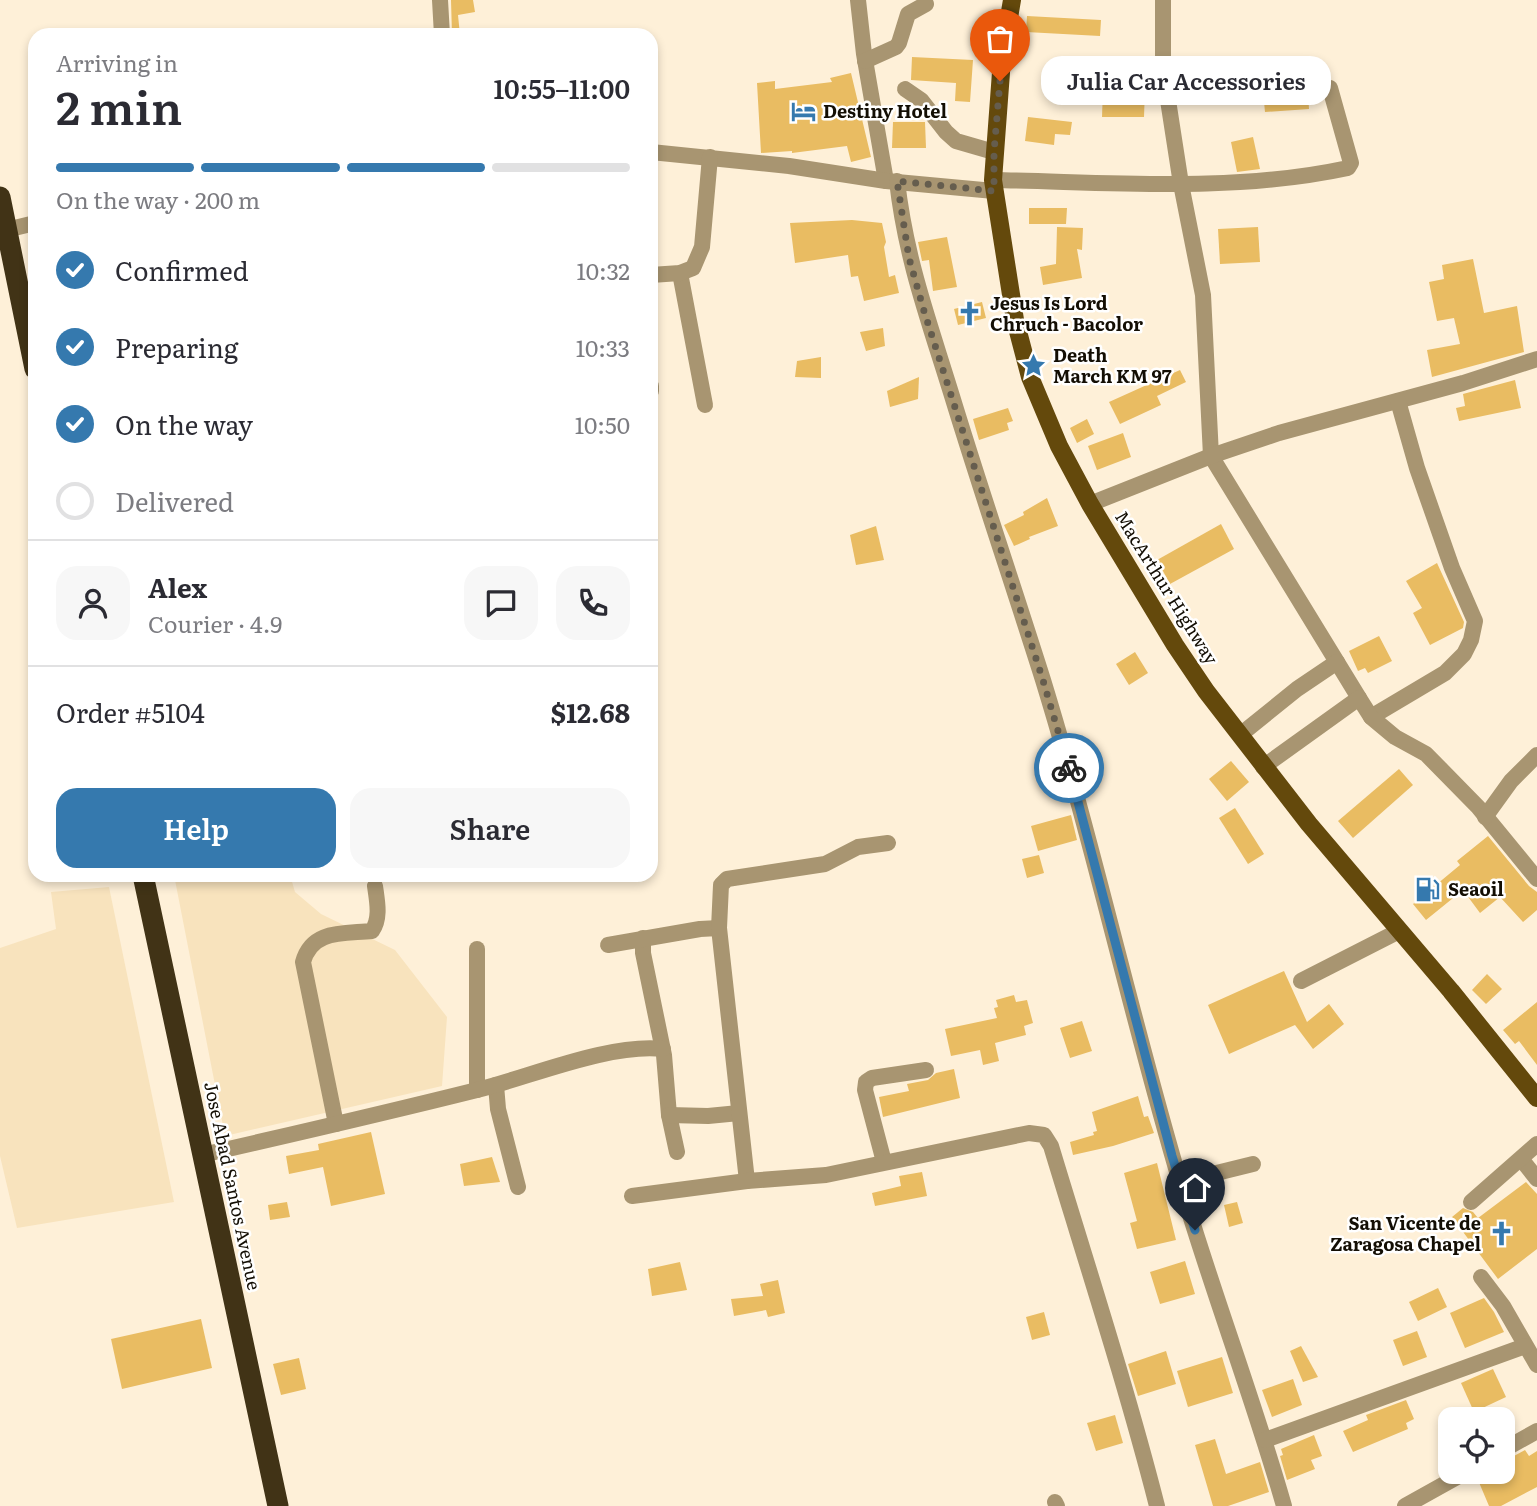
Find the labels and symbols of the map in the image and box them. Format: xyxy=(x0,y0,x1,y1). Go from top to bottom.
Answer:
pin xyxy=(970,9,1030,81)
callout: Julia Car Accessories xyxy=(1042,56,1332,106)
place label: Destiny Hotel xyxy=(823,97,947,124)
hotel icon: Destiny Hotel xyxy=(789,98,817,126)
place label: Jesus Is Lord Chruch - Bacolor xyxy=(990,289,1143,337)
church icon: Jesus Is Lord Chruch - Bacolor xyxy=(956,300,984,328)
place label: Death March KM 97 xyxy=(1053,341,1172,389)
place icon: Death March KM 97 xyxy=(1019,352,1047,380)
street label: MacArthur Highway xyxy=(1109,505,1226,670)
courier xyxy=(1034,733,1104,803)
place label: Seaoil xyxy=(1448,875,1504,902)
fuel station icon: Seaoil xyxy=(1414,876,1442,904)
street label: Jose Abad Santos Avenue xyxy=(198,1079,269,1292)
pin xyxy=(1165,1158,1225,1230)
place label: San Vicente de Zaragosa Chapel xyxy=(1330,1209,1481,1257)
church icon: San Vicente de Zaragosa Chapel xyxy=(1487,1220,1515,1248)

